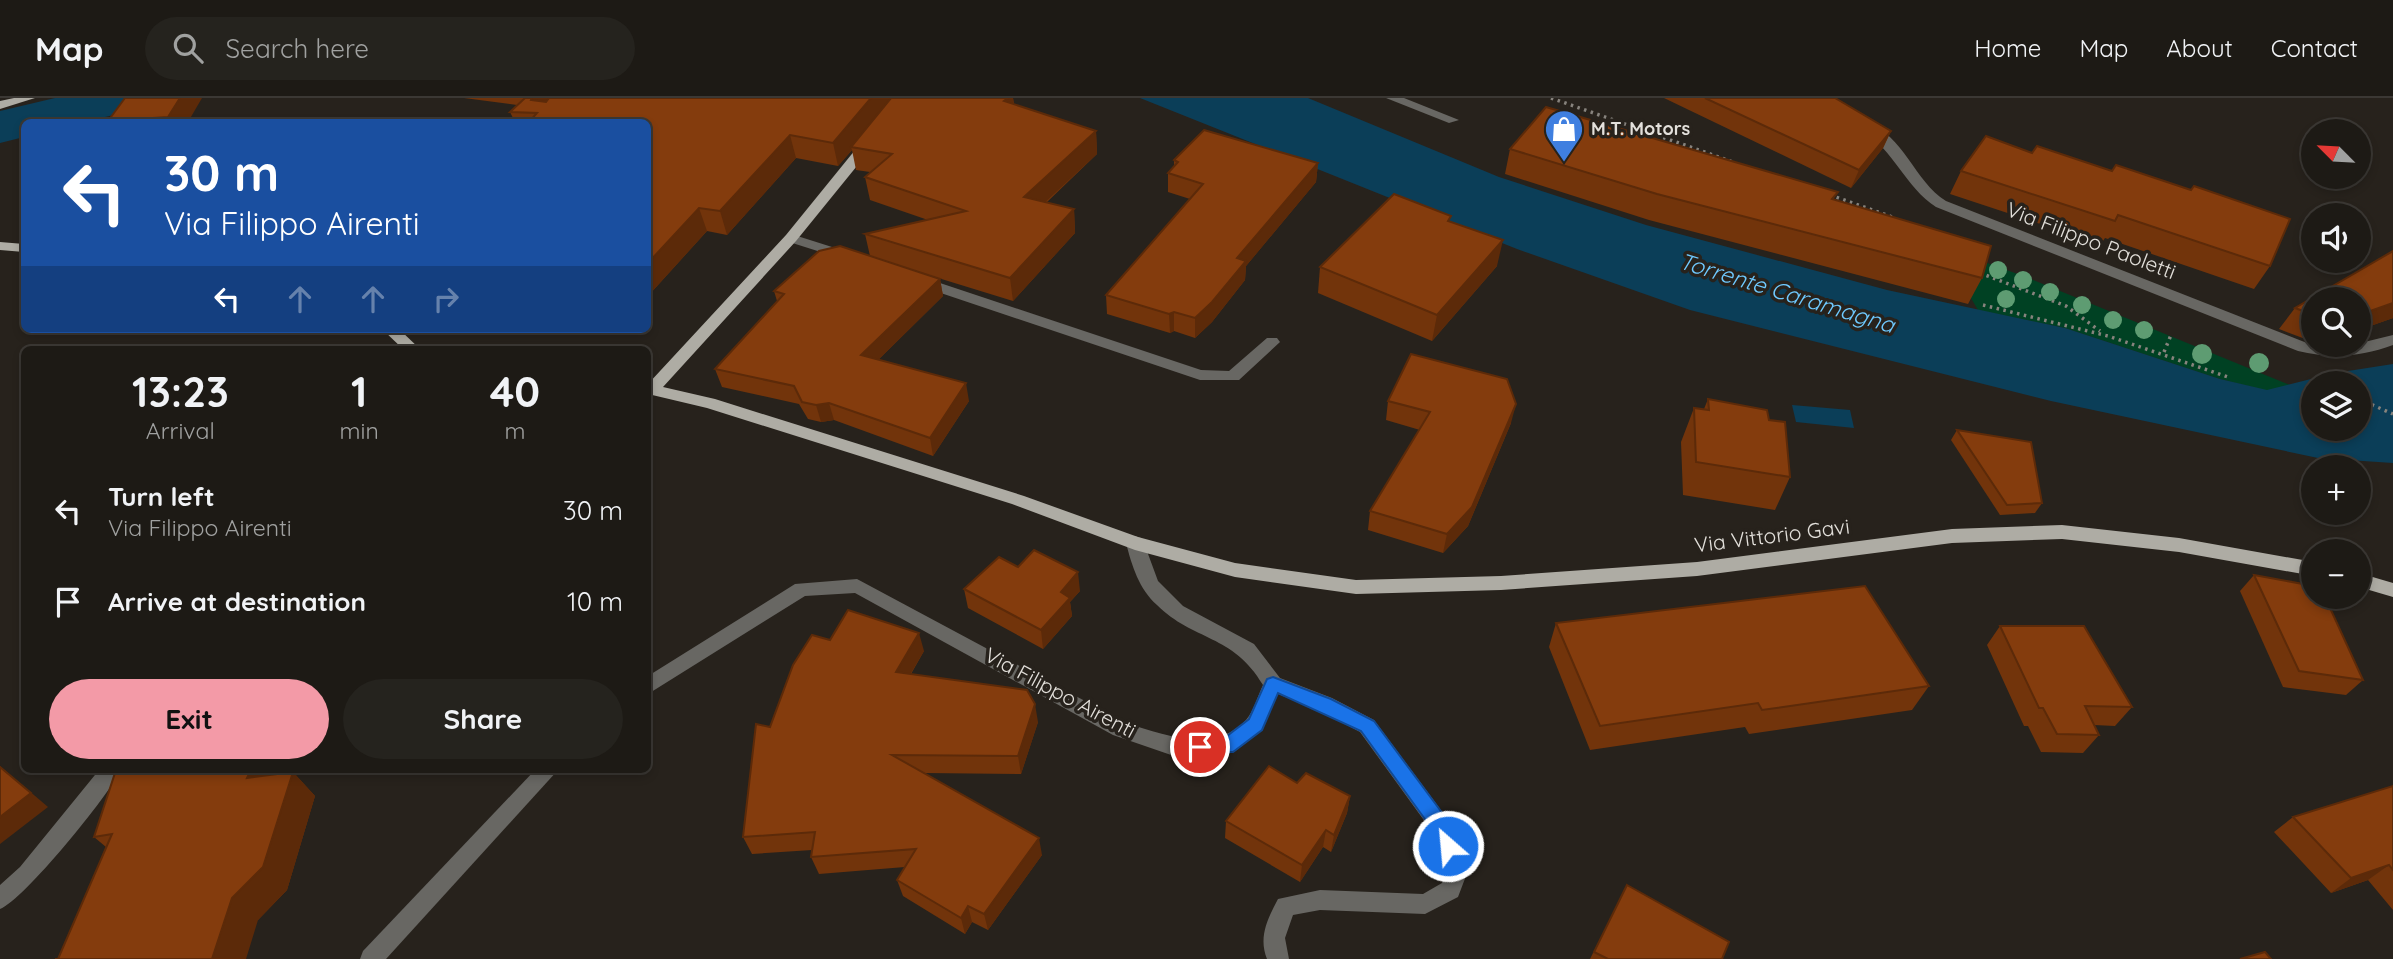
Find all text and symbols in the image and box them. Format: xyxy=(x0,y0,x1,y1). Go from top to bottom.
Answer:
search box xyxy=(145,17,635,80)
text: Map xyxy=(35,28,103,69)
icon: search xyxy=(169,29,207,67)
text: Search here xyxy=(225,32,369,65)
text: Home xyxy=(1974,33,2041,63)
text: Map xyxy=(2079,33,2128,63)
text: About xyxy=(2166,33,2233,63)
text: Contact xyxy=(2271,33,2358,63)
shop icon: M.T. Motors xyxy=(1543,108,1585,163)
place label: M.T. Motors xyxy=(1591,117,1691,140)
north arrow xyxy=(2301,119,2371,189)
map controls xyxy=(2301,119,2371,609)
text: 30 m xyxy=(164,142,279,203)
icon: left xyxy=(49,147,140,238)
street label: Via Filippo Paoletti xyxy=(2003,196,2180,284)
text: Via Filippo Airenti xyxy=(164,203,420,243)
button: sound xyxy=(2301,203,2371,273)
water label: Torrente Caramagna xyxy=(1676,246,1899,339)
icon: left xyxy=(208,280,246,318)
icon: ahead xyxy=(281,280,319,318)
icon: ahead xyxy=(354,280,392,318)
icon: right xyxy=(427,280,465,318)
button: search xyxy=(2301,287,2371,357)
text: 13:23 xyxy=(132,365,229,418)
text: 1 xyxy=(351,365,367,418)
text: 40 xyxy=(490,365,540,418)
button: layers xyxy=(2301,371,2371,441)
text: Arrival xyxy=(146,416,215,445)
text: min xyxy=(340,416,379,445)
text: m xyxy=(504,416,525,445)
button: + xyxy=(2301,455,2371,525)
text: Turn left xyxy=(108,480,215,513)
icon: left xyxy=(49,492,87,530)
text: 30 m xyxy=(563,494,623,527)
text: Via Filippo Airenti xyxy=(108,513,292,542)
street label: Via Vittorio Gavi xyxy=(1693,513,1851,557)
button: − xyxy=(2301,539,2371,609)
icon: arrive xyxy=(49,583,87,621)
text: Arrive at destination xyxy=(108,585,366,618)
text: 10 m xyxy=(567,585,623,618)
street label: Via Filippo Airenti xyxy=(980,641,1141,743)
button: Exit xyxy=(49,679,329,759)
button: Share xyxy=(343,679,623,759)
pin xyxy=(1170,717,1230,777)
icon: arrive xyxy=(1181,728,1219,766)
position arrow xyxy=(1411,809,1485,883)

